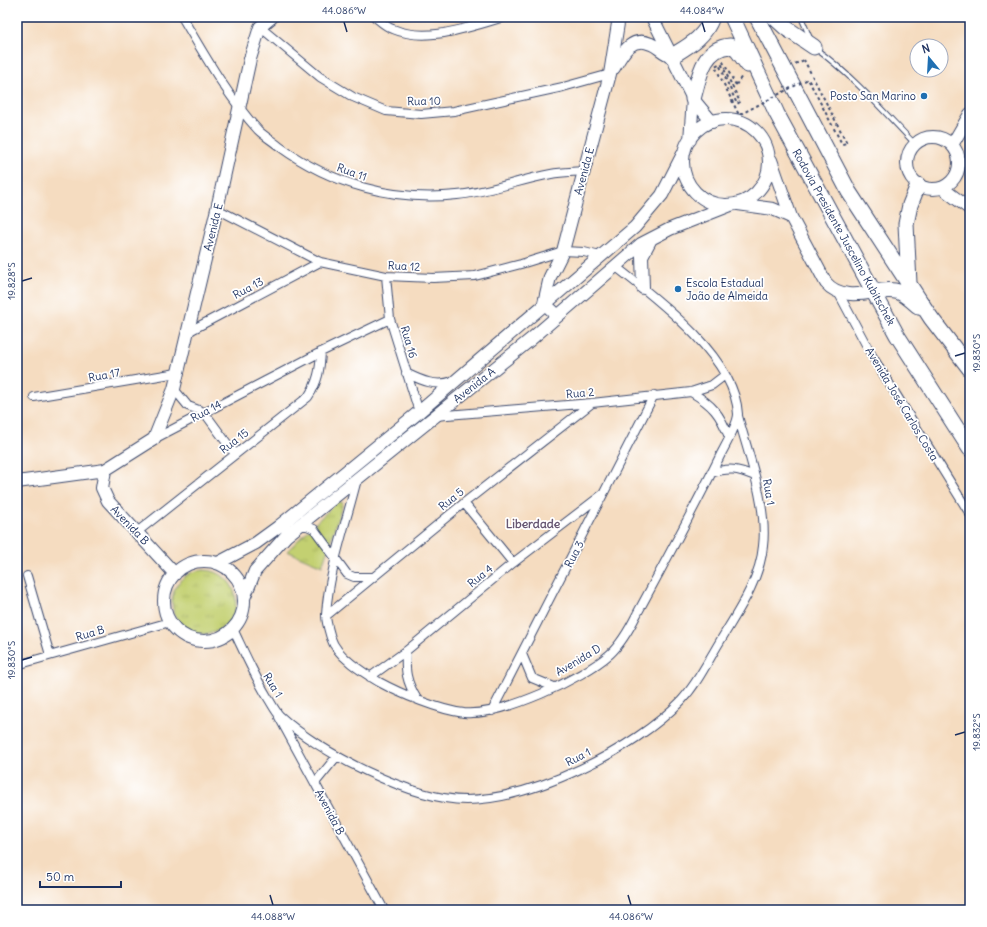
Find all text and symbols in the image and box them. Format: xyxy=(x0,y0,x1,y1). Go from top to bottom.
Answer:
text: 44.086°W xyxy=(322,4,366,17)
text: 44.084°W xyxy=(680,4,724,17)
north arrow xyxy=(909,38,949,78)
text: N xyxy=(920,41,932,56)
place label: Posto San Marino xyxy=(830,89,916,103)
marker: Posto San Marino xyxy=(919,91,929,101)
street label: Rua 10 xyxy=(407,94,441,108)
street label: Avenida E xyxy=(571,146,597,196)
street label: Rodovia Presidente Juscelino Kubitschek xyxy=(789,146,899,328)
street label: Rua 11 xyxy=(335,160,369,184)
street label: Avenida E xyxy=(200,202,226,252)
street label: Rua 12 xyxy=(387,258,421,274)
text: 19.828°S xyxy=(5,262,18,300)
street label: Rua 13 xyxy=(230,274,266,302)
place label: Escola Estadual João de Almeida xyxy=(686,276,768,303)
marker: Escola Estadual João de Almeida xyxy=(673,284,683,294)
street label: Rua 16 xyxy=(398,324,420,360)
text: 19.830°S xyxy=(970,333,983,372)
street label: Avenida José Carlos Costa xyxy=(862,345,942,463)
street label: Avenida A xyxy=(450,364,498,406)
street label: Rua 17 xyxy=(87,365,122,385)
street label: Rua 2 xyxy=(565,385,595,401)
street label: Rua 14 xyxy=(188,397,224,425)
street label: Rua 15 xyxy=(217,425,251,457)
street label: Rua 1 xyxy=(760,478,778,506)
street label: Rua 5 xyxy=(436,485,466,513)
street label: Avenida B xyxy=(108,502,152,548)
district label: Liberdade xyxy=(506,516,561,531)
street label: Rua 3 xyxy=(561,538,587,570)
street label: Rua 4 xyxy=(464,562,496,590)
street label: Rua B xyxy=(74,622,106,644)
text: 19.830°S xyxy=(5,640,18,679)
street label: Avenida D xyxy=(553,641,603,679)
street label: Rua 1 xyxy=(260,670,286,700)
text: 19.832°S xyxy=(970,713,983,751)
street label: Rua 1 xyxy=(563,745,593,769)
street label: Avenida B xyxy=(312,787,348,837)
scale bar xyxy=(40,863,121,889)
text: 50 m xyxy=(46,869,75,884)
text: 44.088°W xyxy=(251,910,295,923)
text: 44.086°W xyxy=(609,910,653,923)

